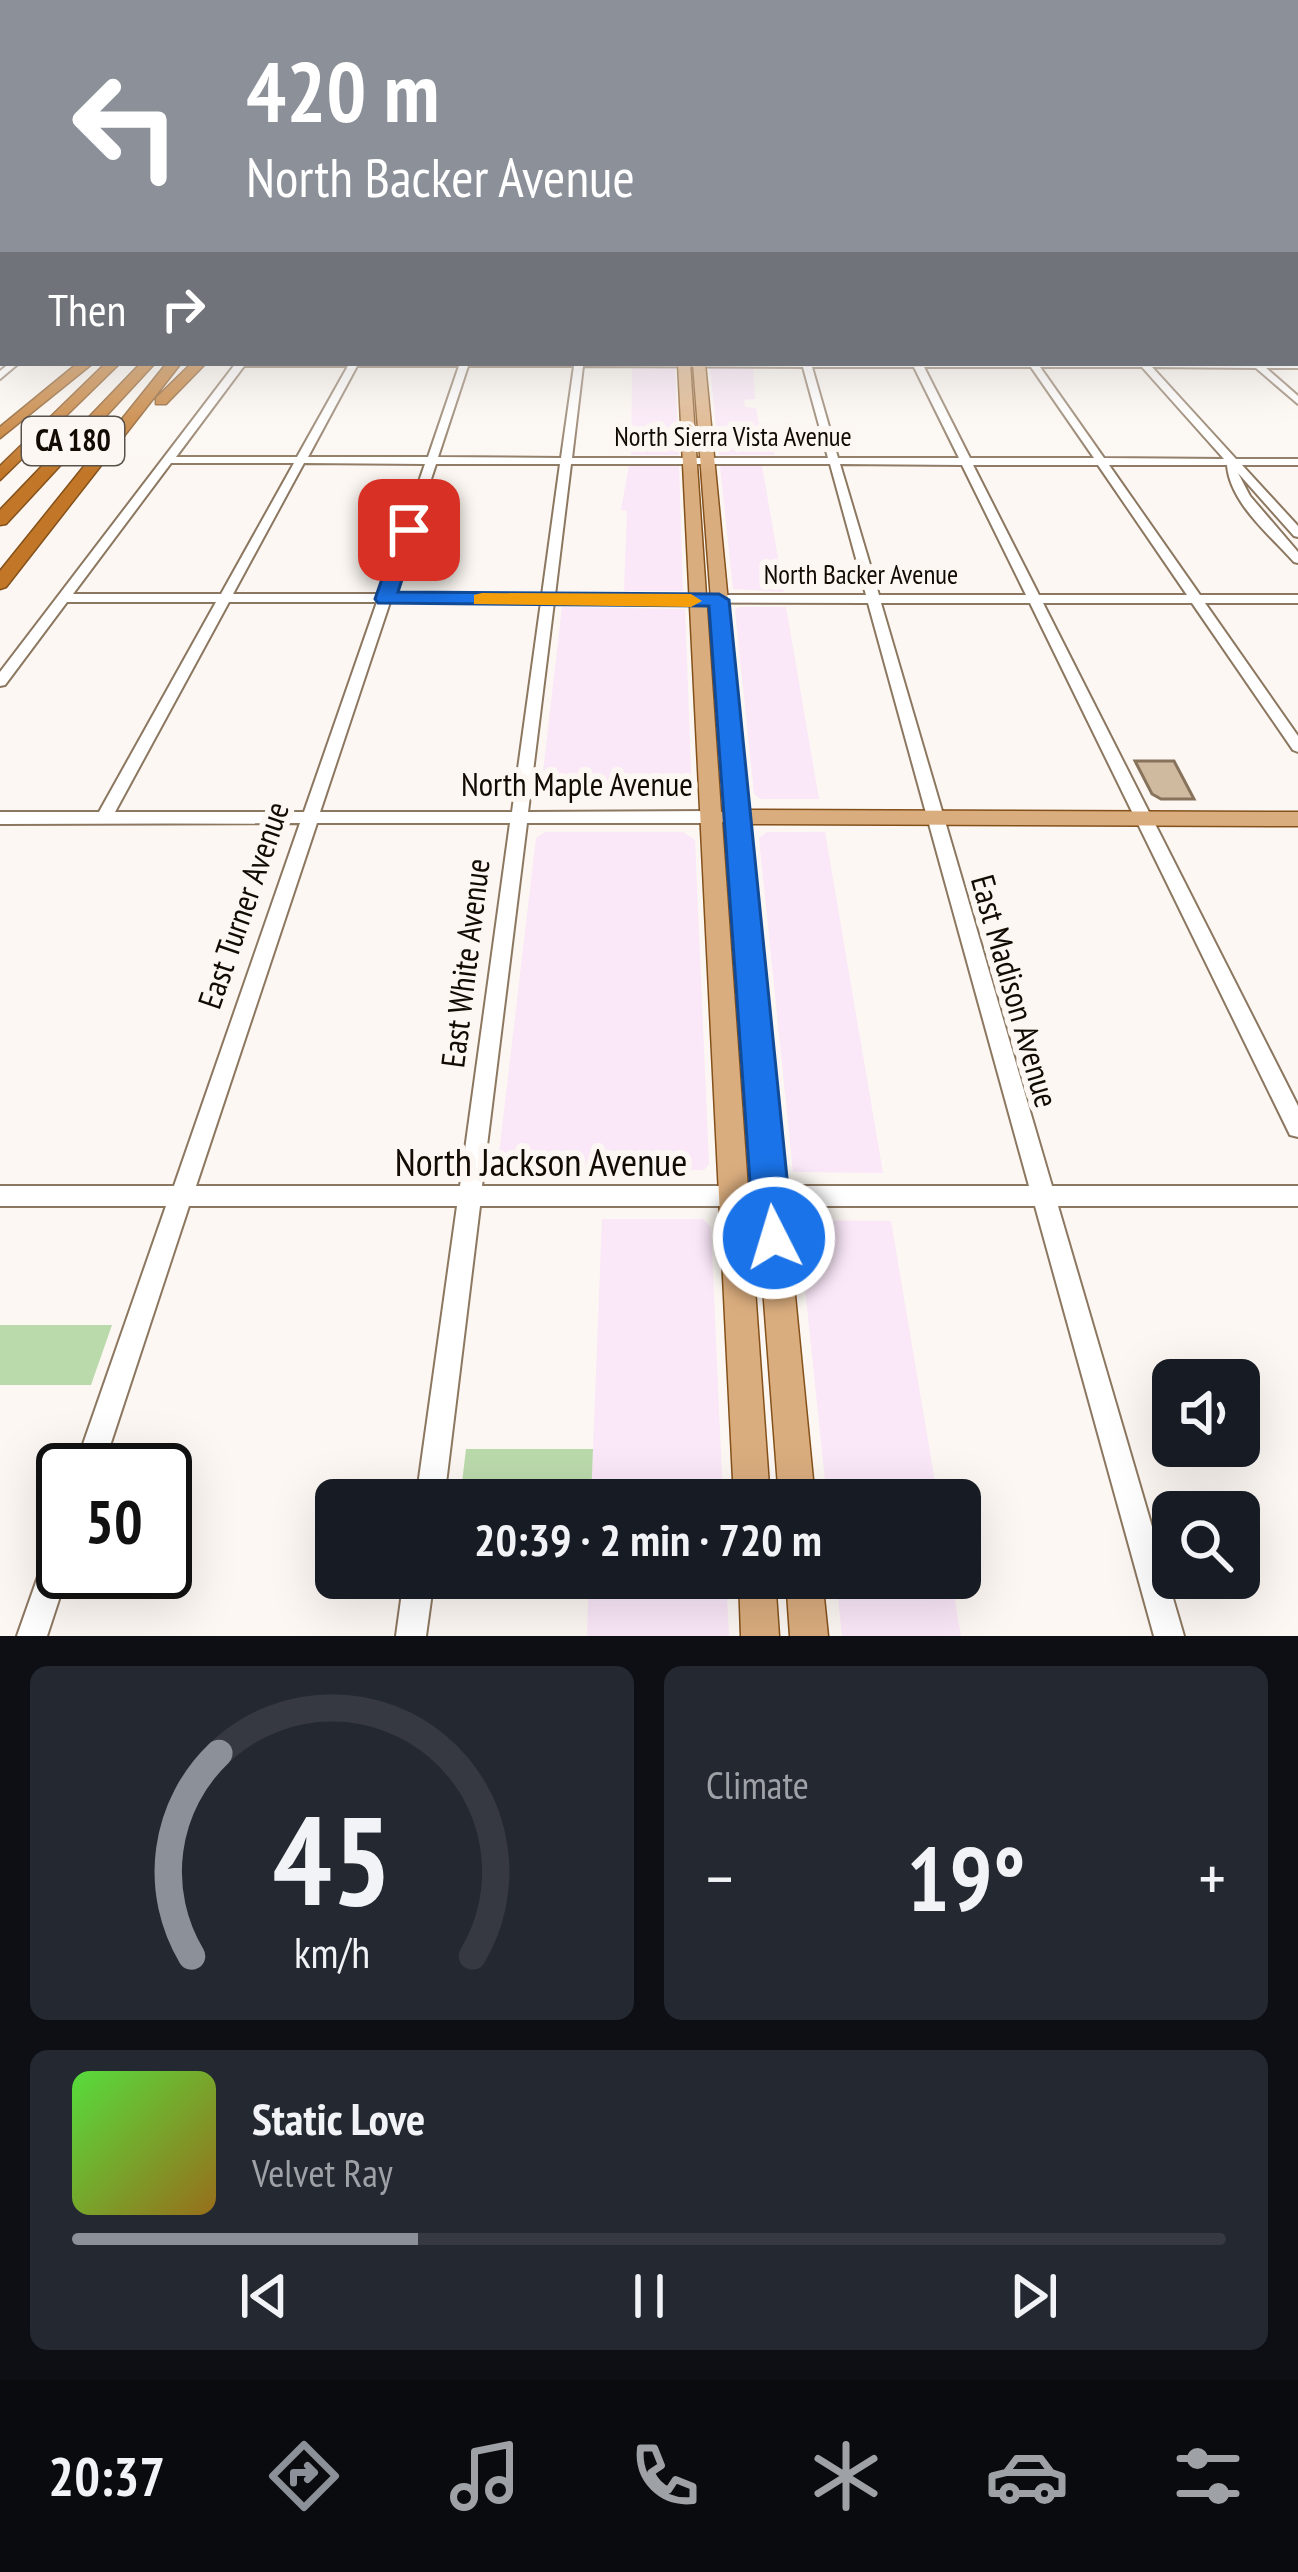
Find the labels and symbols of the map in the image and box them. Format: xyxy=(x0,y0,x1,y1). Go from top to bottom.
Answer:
road number: CA 180 xyxy=(22,417,124,465)
street label: North Sierra Vista Avenue xyxy=(614,419,852,453)
pin xyxy=(358,479,460,581)
street label: North Backer Avenue xyxy=(764,557,958,591)
street label: North Maple Avenue xyxy=(461,762,693,805)
street label: East Turner Avenue xyxy=(187,796,298,1014)
street label: East White Avenue xyxy=(430,856,499,1070)
street label: East Madison Avenue xyxy=(962,870,1069,1112)
street label: North Jackson Avenue xyxy=(395,1136,687,1187)
position arrow xyxy=(711,1175,837,1301)
speed limit sign: 50 xyxy=(36,1443,192,1599)

